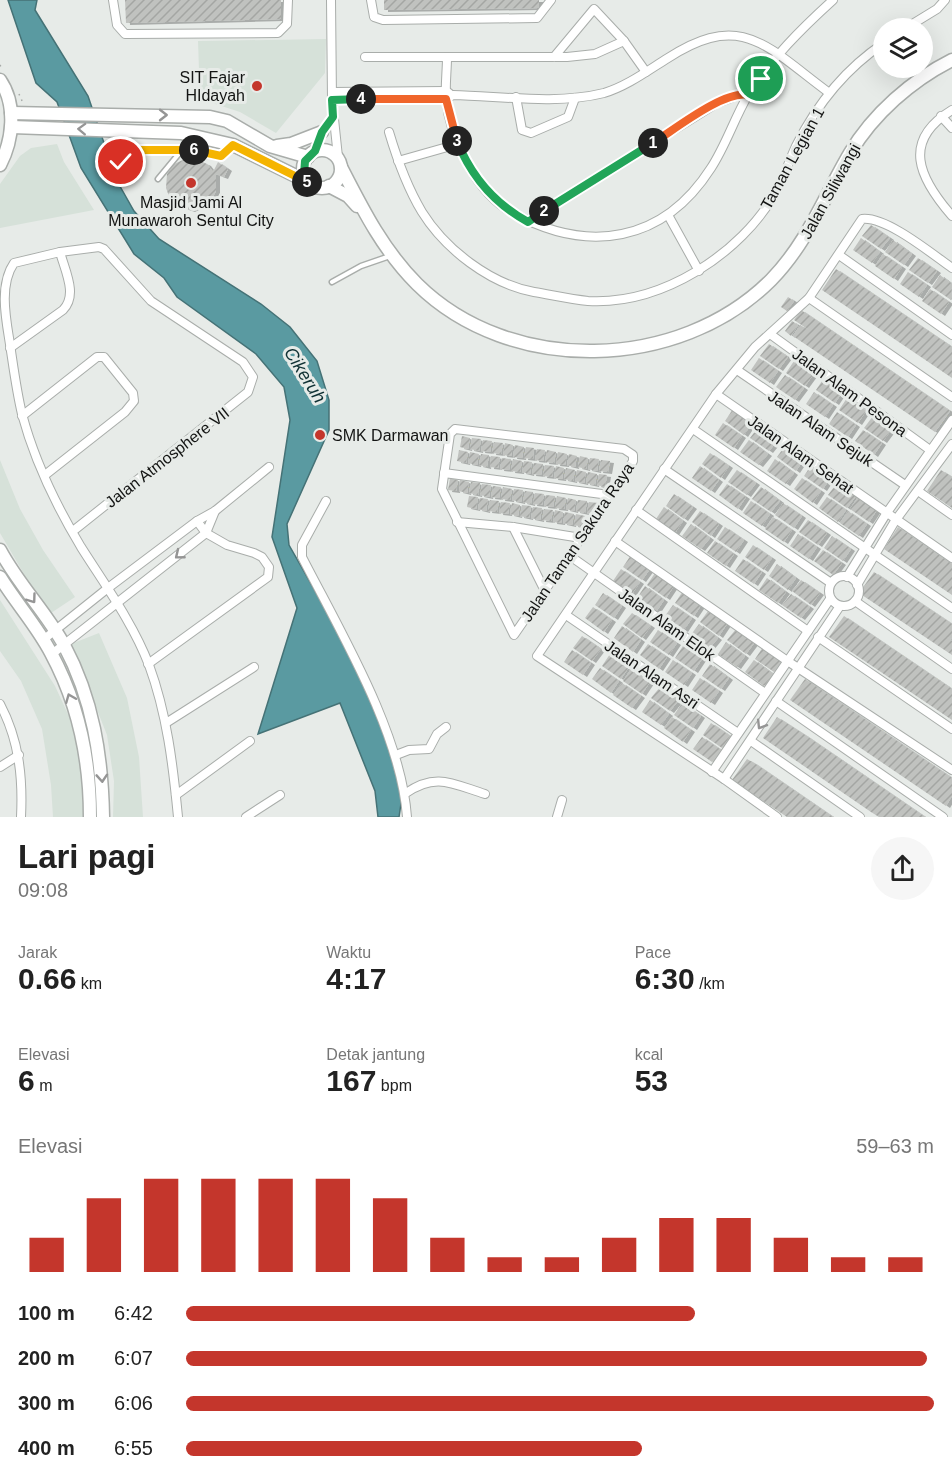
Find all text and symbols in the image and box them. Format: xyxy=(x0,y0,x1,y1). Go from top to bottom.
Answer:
map controls xyxy=(873,18,933,78)
button: layers xyxy=(873,18,933,78)
pin xyxy=(735,53,786,104)
icon: arrive xyxy=(744,62,777,95)
place label: SIT Fajar HIdayah xyxy=(180,69,246,104)
marker: SIT Fajar HIdayah xyxy=(250,79,264,93)
pin: 4 xyxy=(346,84,376,114)
text: 4 xyxy=(357,90,365,107)
street label: Taman Legian 1 xyxy=(757,104,828,212)
one-way arrow xyxy=(159,109,168,121)
one-way arrow xyxy=(77,123,86,136)
pin: 3 xyxy=(442,126,472,156)
pin: 1 xyxy=(638,128,668,158)
text: 3 xyxy=(453,132,461,149)
text: 1 xyxy=(649,134,657,151)
pin: 6 xyxy=(179,135,209,165)
pin xyxy=(95,136,146,187)
text: 6 xyxy=(190,141,198,158)
street label: Jalan Siliwangi xyxy=(797,141,864,242)
icon: check xyxy=(104,145,137,178)
pin: 5 xyxy=(292,167,322,197)
text: 5 xyxy=(303,173,311,190)
marker: Masjid Jami Al Munawaroh Sentul City xyxy=(184,176,198,190)
place label: Masjid Jami Al Munawaroh Sentul City xyxy=(108,194,274,229)
pin: 2 xyxy=(529,196,559,226)
text: 2 xyxy=(540,202,548,219)
water label: Cikeruh xyxy=(280,343,330,407)
street label: Jalan Alam Pesona xyxy=(789,345,910,440)
street label: Jalan Alam Sejuk xyxy=(765,387,877,470)
street label: Jalan Atmosphere VII xyxy=(102,404,232,511)
street label: Jalan Alam Sehat xyxy=(745,412,857,497)
place label: SMK Darmawan xyxy=(332,427,448,444)
marker: SMK Darmawan xyxy=(313,428,327,442)
street label: Jalan Taman Sakura Raya xyxy=(518,460,637,625)
one-way arrow xyxy=(175,548,186,559)
street label: Jalan Alam Elok xyxy=(615,585,719,665)
one-way arrow xyxy=(25,593,36,604)
street label: Jalan Alam Asri xyxy=(602,637,702,712)
one-way arrow xyxy=(65,693,77,704)
one-way arrow xyxy=(758,718,769,729)
one-way arrow xyxy=(95,774,108,783)
button: share xyxy=(871,837,934,900)
text: Lari pagi xyxy=(18,838,156,875)
text: 09:08 xyxy=(18,879,68,901)
text: Jarak xyxy=(18,944,57,961)
text: Waktu xyxy=(326,944,371,961)
text: Pace xyxy=(635,944,671,961)
text: 0.66 xyxy=(18,962,76,995)
text: 4:17 xyxy=(326,962,386,995)
text: 6:30 xyxy=(635,962,695,995)
text: km xyxy=(76,975,102,992)
text: /km xyxy=(695,975,725,992)
text: Elevasi xyxy=(18,1046,70,1063)
text: Detak jantung xyxy=(326,1046,425,1063)
text: kcal xyxy=(635,1046,663,1063)
text: 6 xyxy=(18,1064,35,1097)
text: 167 xyxy=(326,1064,376,1097)
text: 53 xyxy=(635,1064,668,1097)
text: m xyxy=(35,1077,52,1094)
text: bpm xyxy=(376,1077,412,1094)
text: Elevasi xyxy=(18,1135,82,1157)
text: 59–63 m xyxy=(856,1135,934,1157)
text: 100 m xyxy=(18,1302,75,1324)
text: 6:42 xyxy=(114,1302,153,1324)
text: 200 m xyxy=(18,1347,75,1369)
text: 6:07 xyxy=(114,1347,153,1369)
text: 300 m xyxy=(18,1392,75,1414)
text: 6:06 xyxy=(114,1392,153,1414)
text: 400 m xyxy=(18,1437,75,1459)
text: 6:55 xyxy=(114,1437,153,1459)

